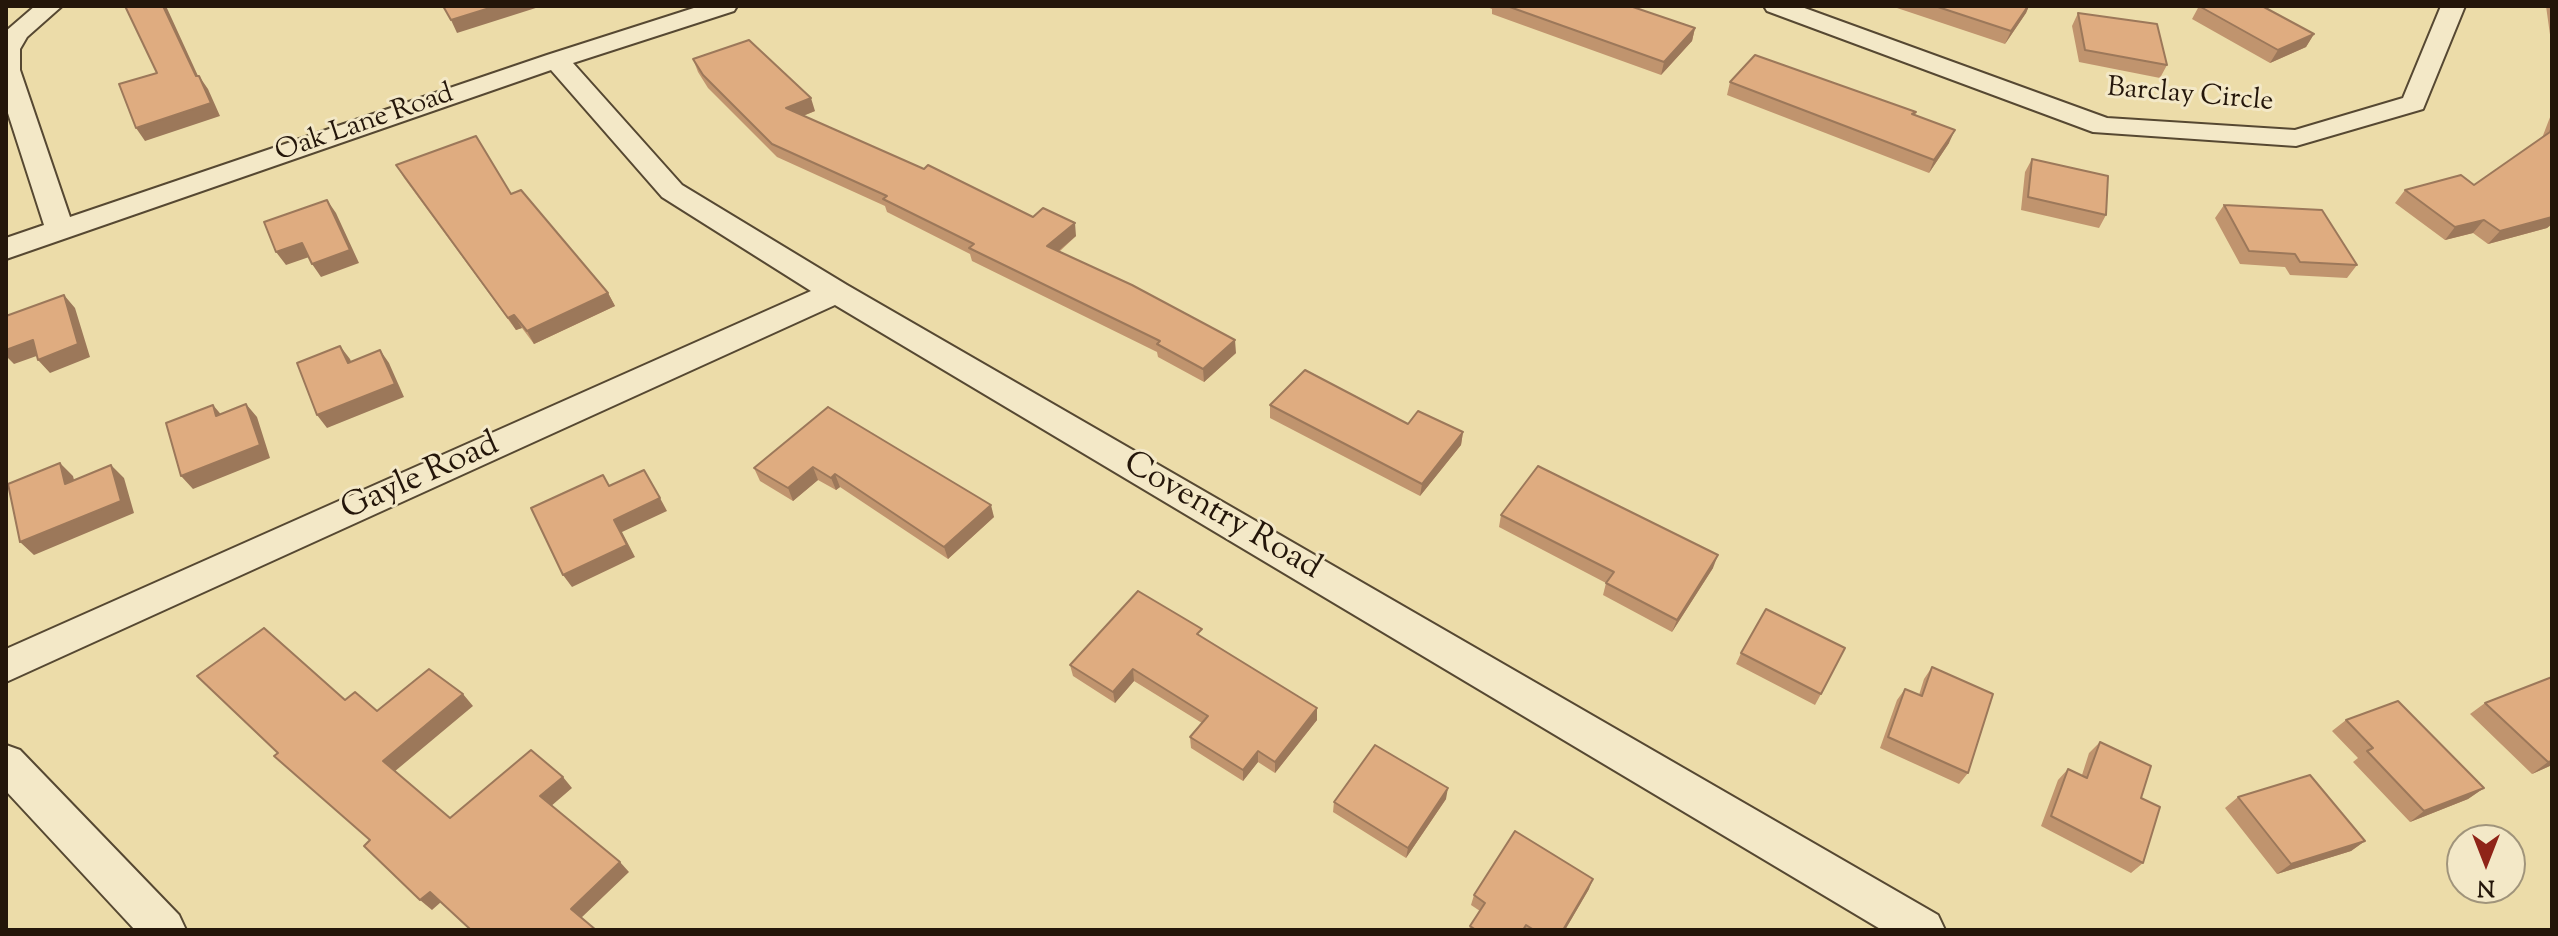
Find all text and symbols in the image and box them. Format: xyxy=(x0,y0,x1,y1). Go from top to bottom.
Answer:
street label: Barclay Circle xyxy=(2105,73,2275,121)
street label: Oak Lane Road xyxy=(272,79,458,171)
street label: Gayle Road xyxy=(336,426,506,532)
street label: Coventry Road xyxy=(1115,445,1327,591)
north arrow xyxy=(2446,824,2526,904)
text: N xyxy=(2477,870,2495,902)

